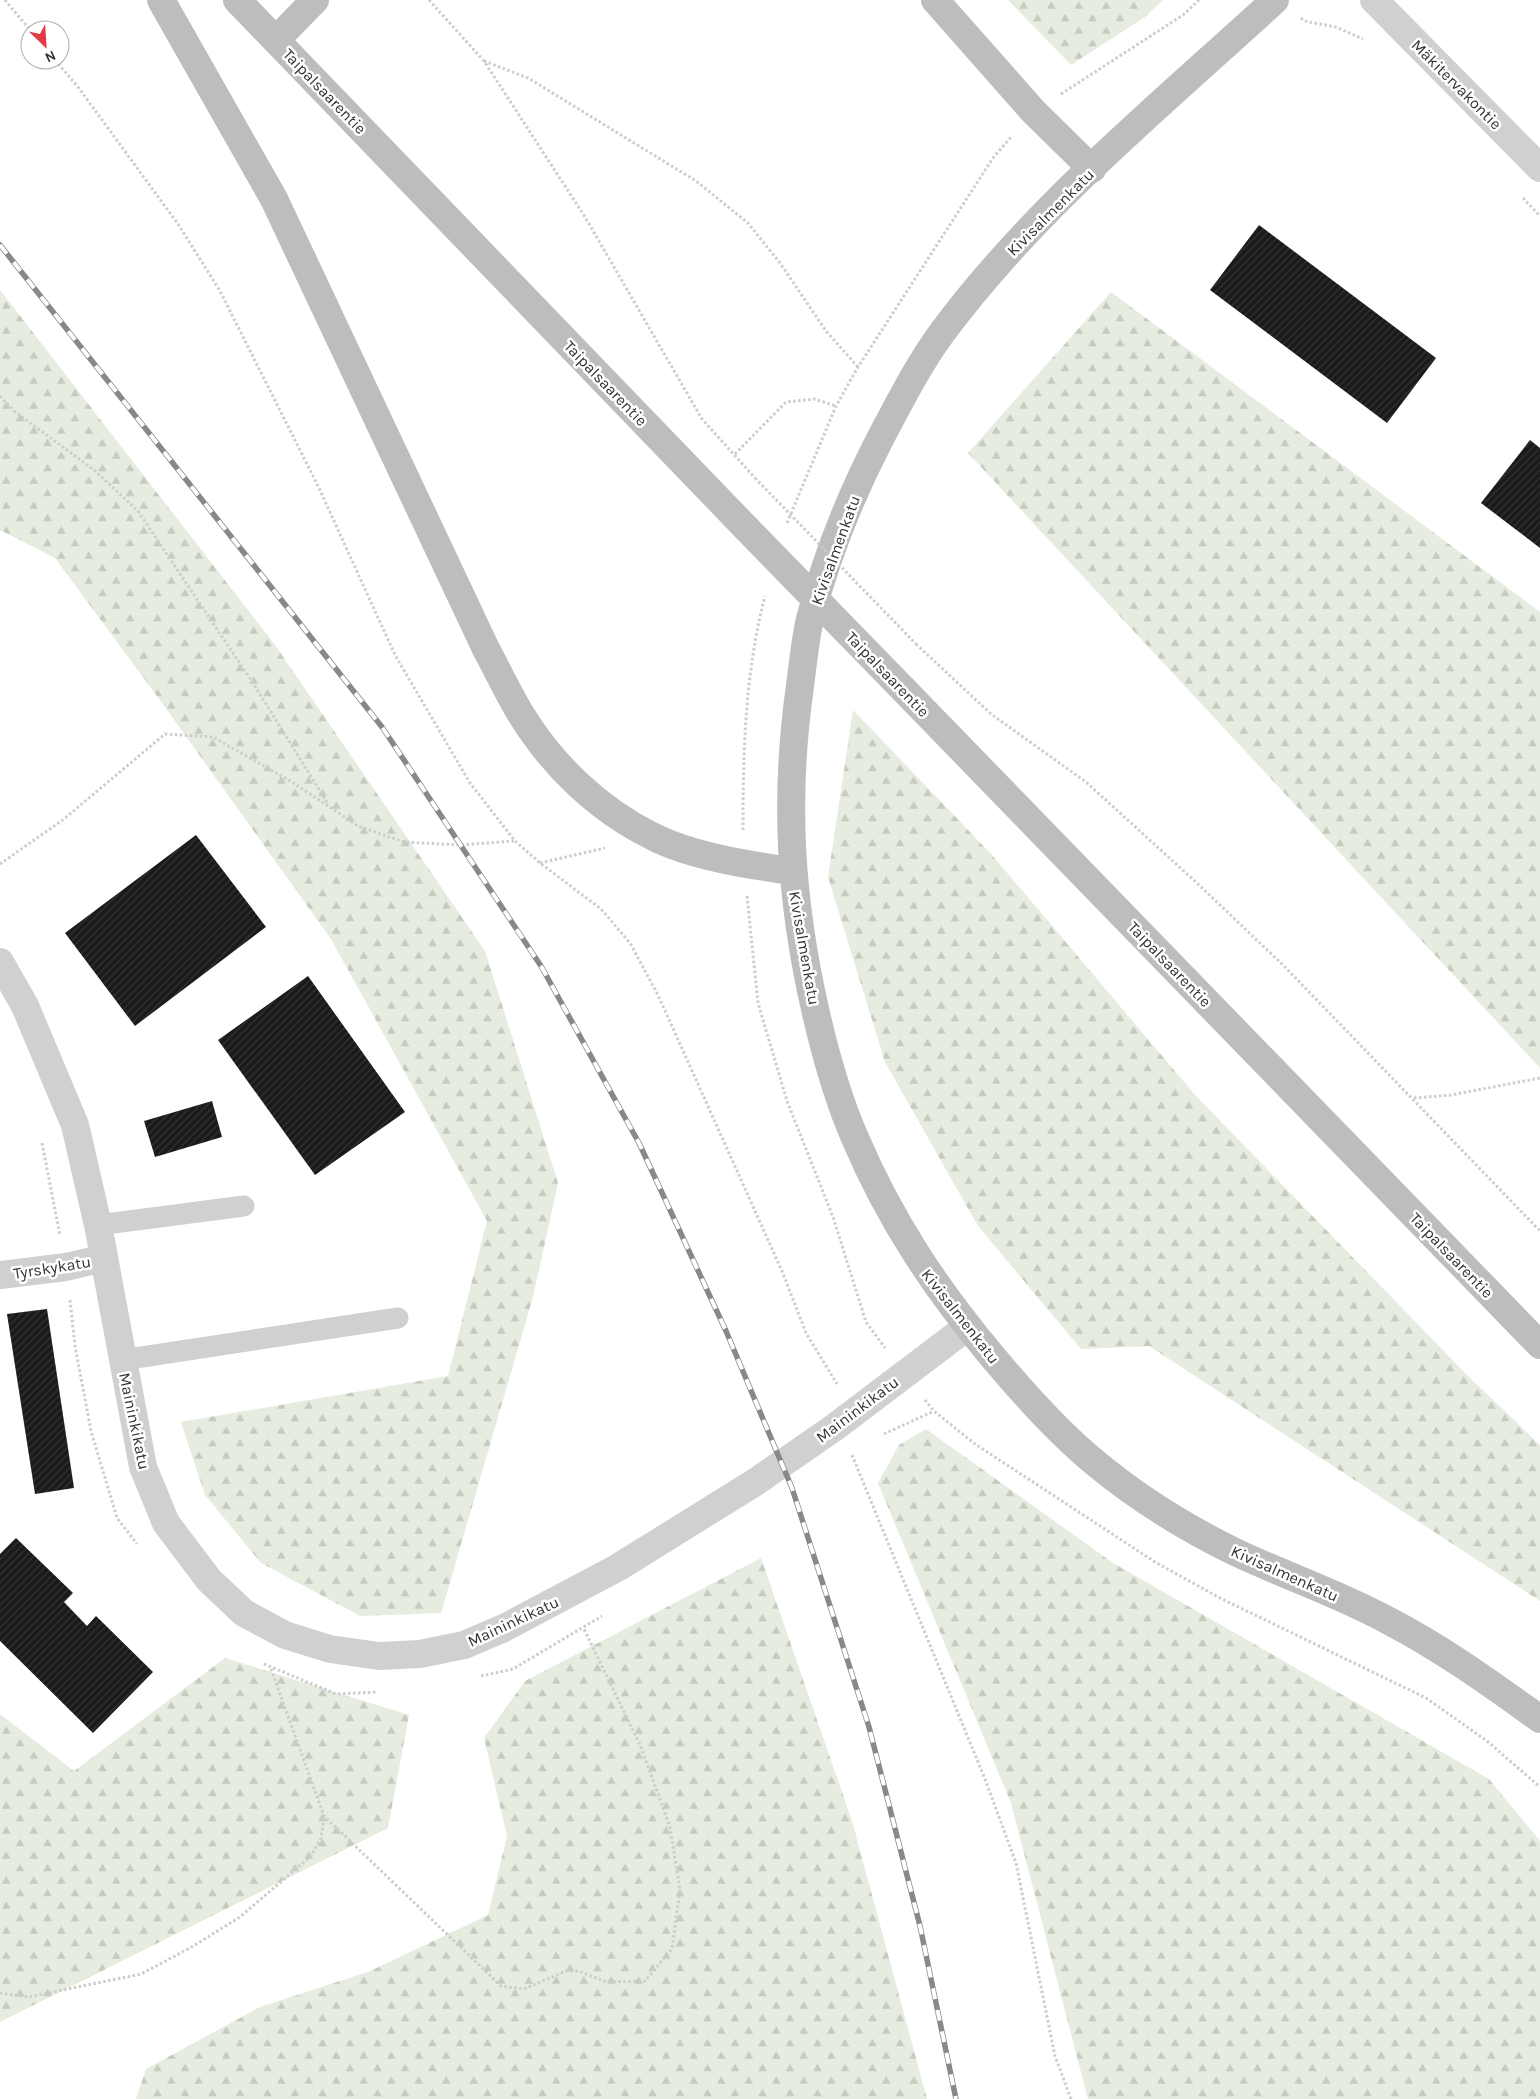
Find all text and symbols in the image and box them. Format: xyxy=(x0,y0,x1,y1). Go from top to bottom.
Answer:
north arrow xyxy=(20,20,70,70)
street label: Mäkitervakontie xyxy=(1408,35,1506,133)
street label: Taipalsaarentie xyxy=(279,45,370,138)
text: N xyxy=(42,47,58,66)
street label: Kivisalmenkatu xyxy=(1003,165,1098,260)
street label: Taipalsaarentie xyxy=(560,337,651,430)
street label: Kivisalmenkatu xyxy=(807,493,864,608)
street label: Taipalsaarentie xyxy=(842,628,933,721)
street label: Kivisalmenkatu xyxy=(785,890,824,1007)
street label: Taipalsaarentie xyxy=(1124,918,1215,1011)
street label: Taipalsaarentie xyxy=(1406,1209,1497,1302)
street label: Tyrskykatu xyxy=(12,1252,92,1283)
street label: Kivisalmenkatu xyxy=(918,1265,1004,1368)
street label: Maininkikatu xyxy=(115,1371,154,1471)
street label: Maininkikatu xyxy=(812,1372,902,1447)
street label: Kivisalmenkatu xyxy=(1228,1541,1341,1606)
street label: Maininkikatu xyxy=(465,1592,562,1651)

